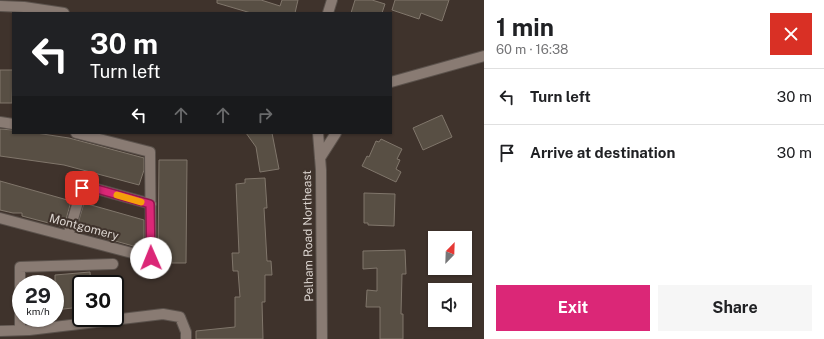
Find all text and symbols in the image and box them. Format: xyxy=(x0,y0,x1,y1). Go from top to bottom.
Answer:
text: 1 min xyxy=(496,13,554,41)
button: close xyxy=(770,13,812,55)
text: 30 m xyxy=(90,27,158,60)
icon: left xyxy=(24,28,76,80)
text: 60 m · 16:38 xyxy=(496,42,568,57)
text: Turn left xyxy=(90,61,160,82)
icon: left xyxy=(496,86,518,108)
text: Turn left xyxy=(530,88,591,105)
text: 30 m xyxy=(777,88,812,105)
icon: left xyxy=(128,104,150,126)
icon: ahead xyxy=(170,104,192,126)
icon: ahead xyxy=(212,104,234,126)
icon: right xyxy=(254,104,276,126)
icon: arrive xyxy=(496,142,518,164)
text: Arrive at destination xyxy=(530,144,675,161)
text: 30 m xyxy=(777,144,812,161)
street label: Pelham Road Northeast xyxy=(300,170,316,302)
pin xyxy=(65,171,99,205)
icon: arrive xyxy=(71,177,93,199)
street label: Montgomery xyxy=(48,211,121,243)
north arrow xyxy=(428,231,472,275)
map controls xyxy=(428,231,472,327)
position arrow xyxy=(130,237,172,279)
speed limit sign: 30 xyxy=(72,275,124,327)
button: sound xyxy=(428,283,472,327)
text: 29 xyxy=(25,284,51,308)
button: Exit xyxy=(496,285,650,331)
button: Share xyxy=(658,285,812,331)
text: km/h xyxy=(26,305,50,317)

